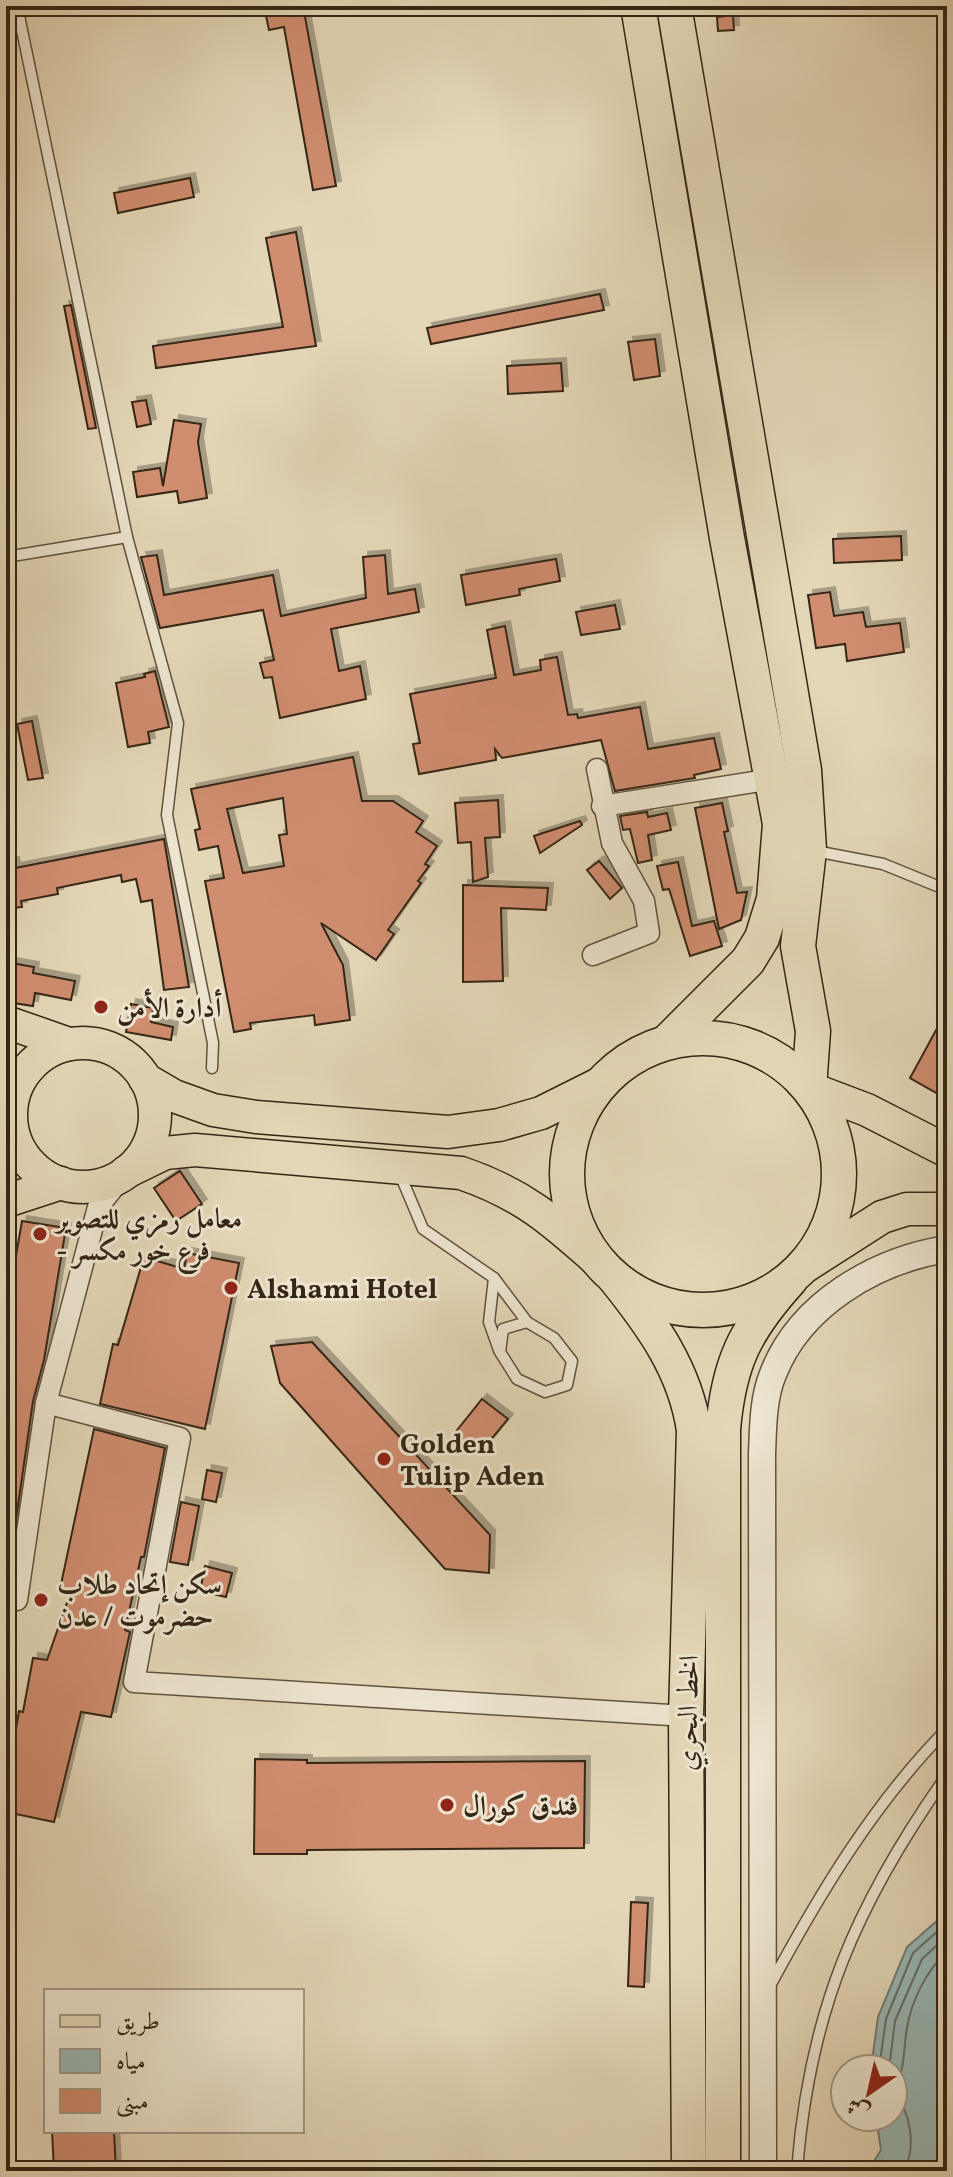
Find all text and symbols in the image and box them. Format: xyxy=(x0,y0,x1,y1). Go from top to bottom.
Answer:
place label: أدارة الأمن xyxy=(117,988,222,1029)
marker: أدارة الأمن xyxy=(92,998,110,1016)
place label: معامل رمزي للتصوير - فرع خور مكسر xyxy=(53,1201,242,1274)
marker: معامل رمزي للتصوير - فرع خور مكسر xyxy=(31,1225,49,1243)
place label: Alshami Hotel xyxy=(247,1271,438,1310)
marker: Alshami Hotel xyxy=(222,1279,240,1297)
place label: Golden Tulip Aden xyxy=(400,1426,545,1497)
marker: Golden Tulip Aden xyxy=(375,1450,393,1468)
place label: سكن إتحاد طلاب حضرموت / عدن xyxy=(57,1567,222,1638)
marker: سكن إتحاد طلاب حضرموت / عدن xyxy=(32,1591,50,1609)
street label: الخط البحري xyxy=(669,1655,711,1772)
place label: فندق كورال xyxy=(463,1788,578,1827)
marker: فندق كورال xyxy=(438,1796,456,1814)
legend xyxy=(44,1989,304,2133)
text: طريق xyxy=(116,2006,160,2040)
text: مياه xyxy=(116,2046,146,2080)
north arrow xyxy=(829,2053,909,2133)
text: مبنى xyxy=(116,2086,149,2120)
text: ش xyxy=(841,2089,877,2126)

